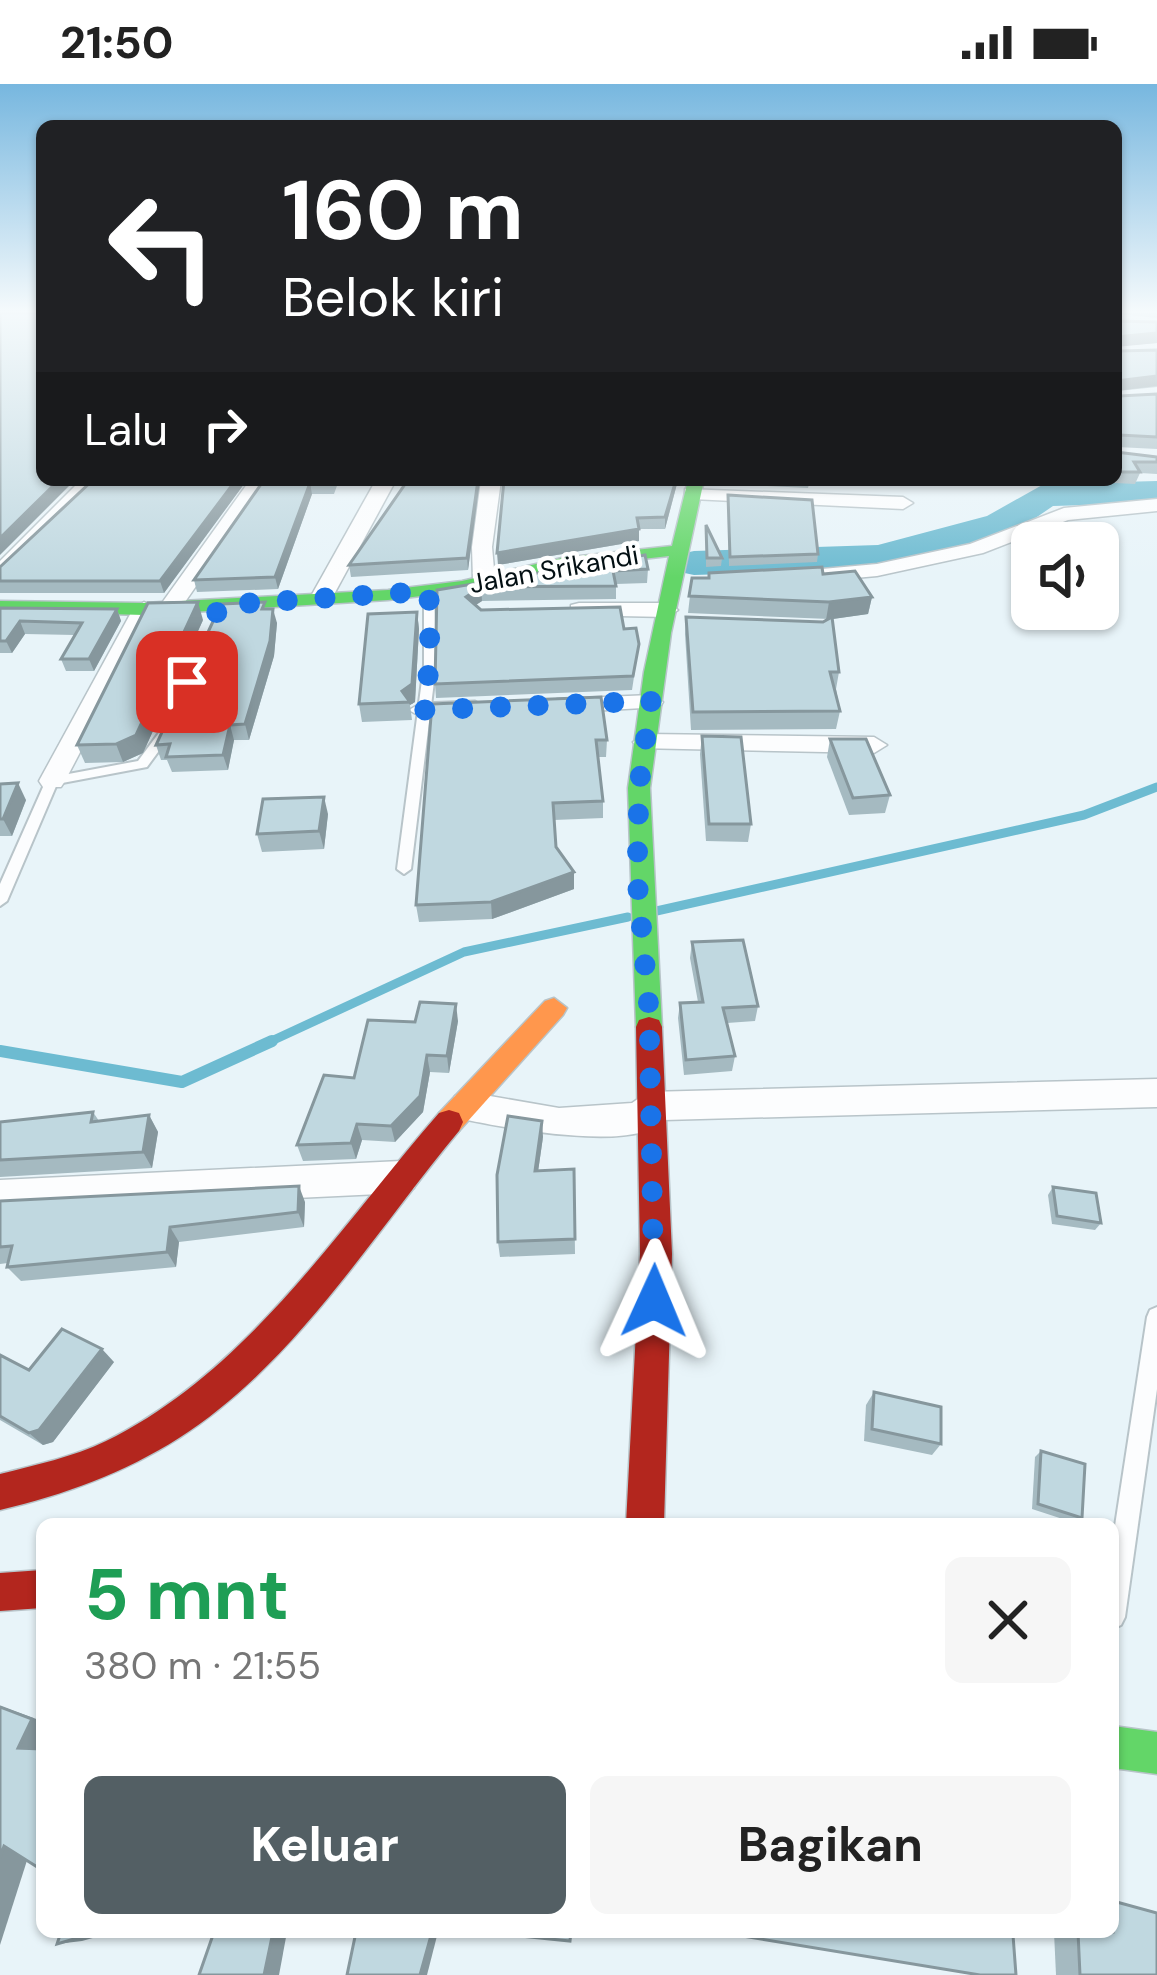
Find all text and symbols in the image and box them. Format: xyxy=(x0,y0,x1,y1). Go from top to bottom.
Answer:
text: 21:50 xyxy=(60,13,173,72)
text: 160 m xyxy=(282,156,524,265)
icon: left xyxy=(84,168,240,324)
text: Belok kiri xyxy=(282,262,504,333)
icon: right xyxy=(192,396,258,462)
text: Lalu xyxy=(84,400,168,459)
map controls xyxy=(1011,522,1119,630)
button: sound xyxy=(1011,522,1119,630)
street label: Jalan Srikandi xyxy=(467,537,641,601)
pin xyxy=(136,631,238,733)
icon: arrive xyxy=(154,649,220,715)
position arrow xyxy=(591,1238,717,1364)
text: 5 mnt xyxy=(84,1548,289,1641)
button: close xyxy=(945,1557,1071,1683)
text: 380 m · 21:55 xyxy=(84,1640,321,1691)
button: Keluar xyxy=(84,1776,566,1914)
button: Bagikan xyxy=(590,1776,1071,1914)

